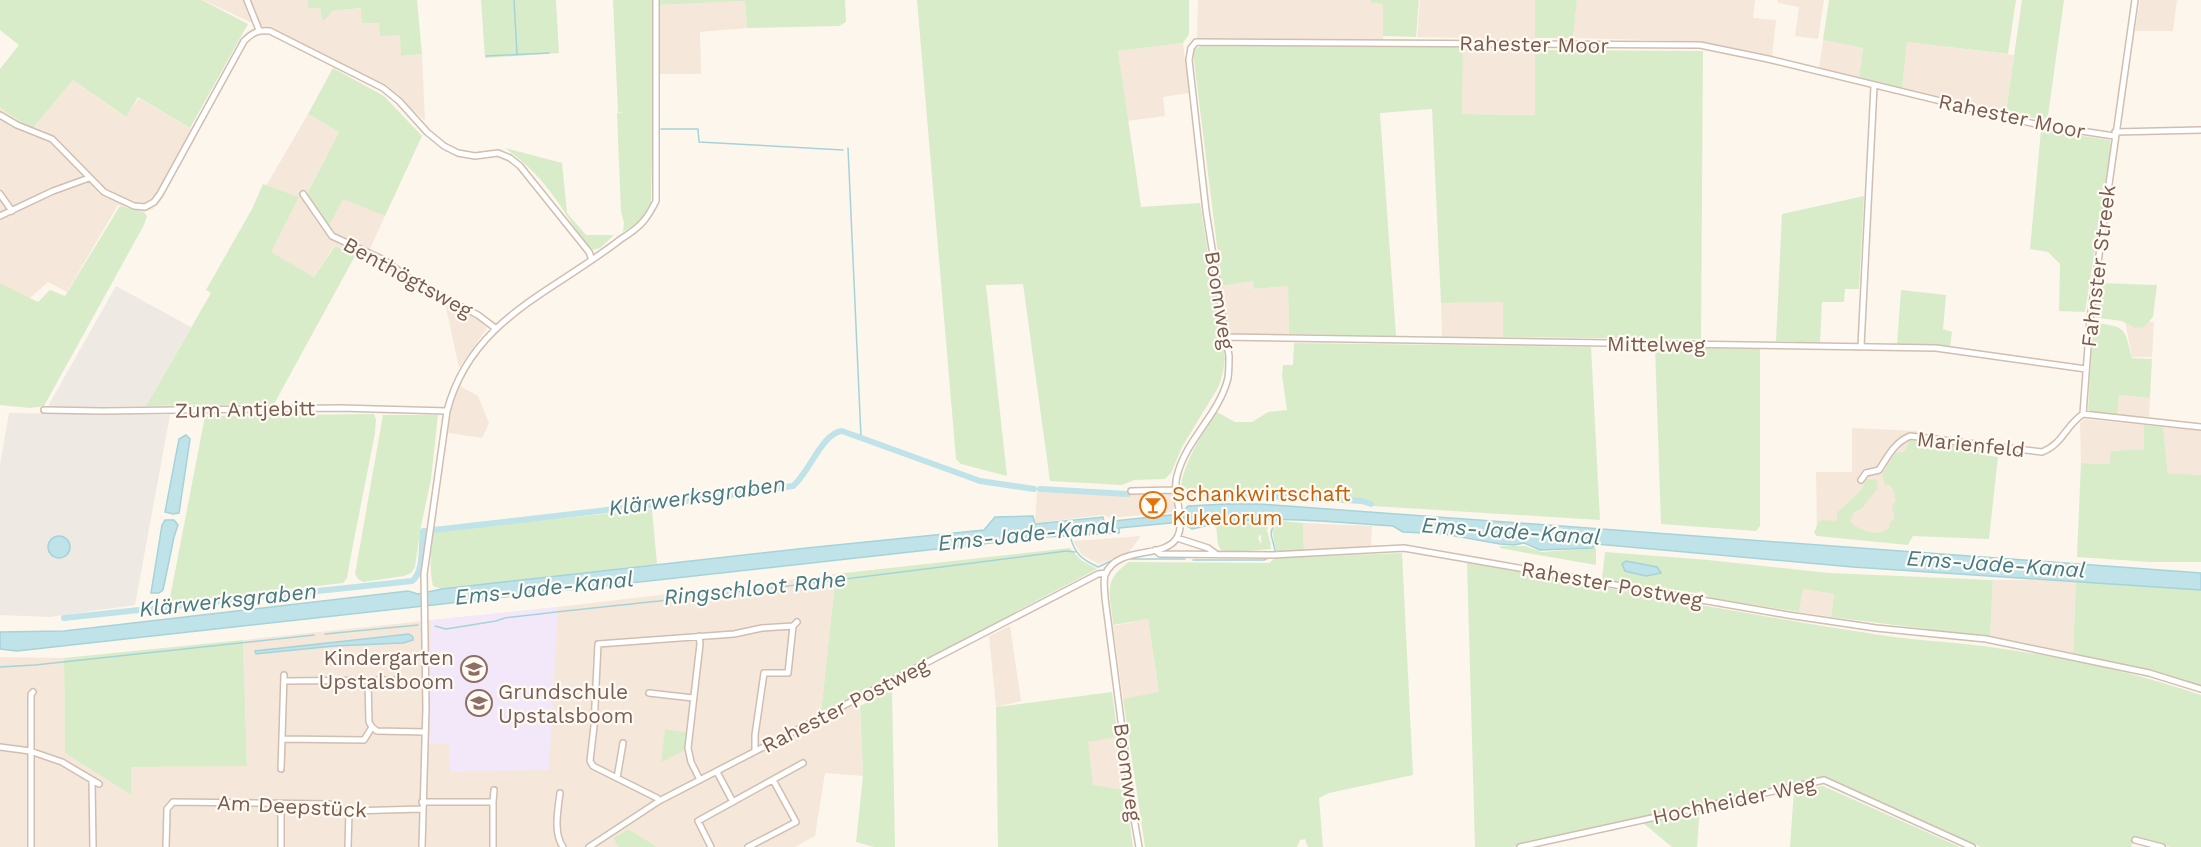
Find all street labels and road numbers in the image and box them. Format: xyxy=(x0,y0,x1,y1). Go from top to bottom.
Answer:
street label: Rahester Moor xyxy=(1459,30,1610,58)
street label: Rahester Moor xyxy=(1936,88,2088,144)
street label: Fahnster Streek xyxy=(2076,183,2120,349)
street label: Benthögtsweg xyxy=(339,231,478,323)
street label: Boomweg xyxy=(1200,249,1240,352)
street label: Mittelweg xyxy=(1607,331,1706,357)
street label: Zum Antjebitt xyxy=(175,395,316,423)
street label: Marienfeld xyxy=(1916,426,2026,462)
street label: Rahester Postweg xyxy=(1519,556,1705,612)
street label: Rahester Postweg xyxy=(757,652,933,758)
street label: Boomweg xyxy=(1109,721,1147,824)
street label: Hochheider Weg xyxy=(1650,770,1819,829)
street label: Am Deepstück xyxy=(216,790,368,822)

